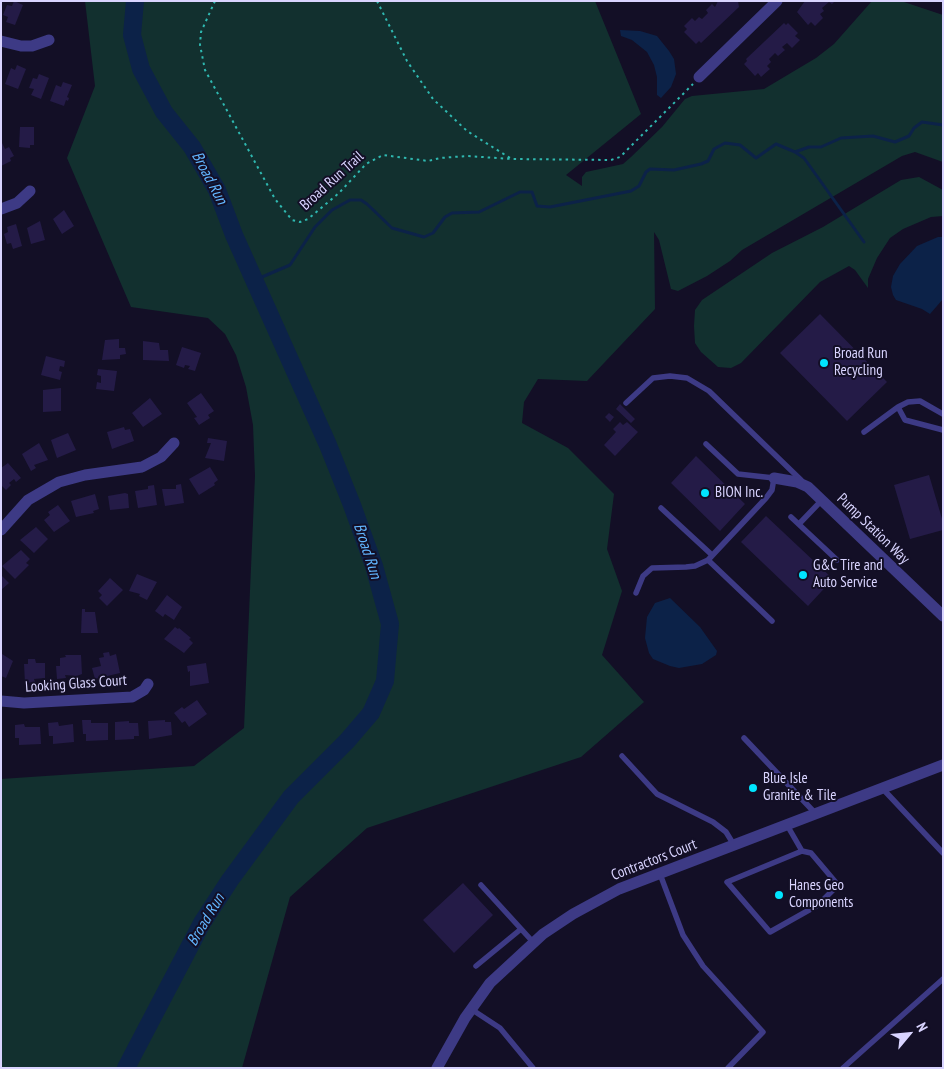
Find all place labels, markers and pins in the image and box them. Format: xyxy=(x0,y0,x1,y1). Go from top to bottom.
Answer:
place label: Broad Run Recycling xyxy=(834,345,888,380)
marker: Broad Run Recycling xyxy=(818,357,830,369)
place label: BION Inc. xyxy=(715,484,763,502)
marker: BION Inc. xyxy=(699,487,711,499)
place label: G&C Tire and Auto Service xyxy=(813,557,883,592)
marker: G&C Tire and Auto Service xyxy=(797,569,809,581)
place label: Blue Isle Granite & Tile xyxy=(763,770,836,805)
marker: Blue Isle Granite & Tile xyxy=(747,782,759,794)
place label: Hanes Geo Components xyxy=(789,877,853,912)
marker: Hanes Geo Components xyxy=(773,889,785,901)

